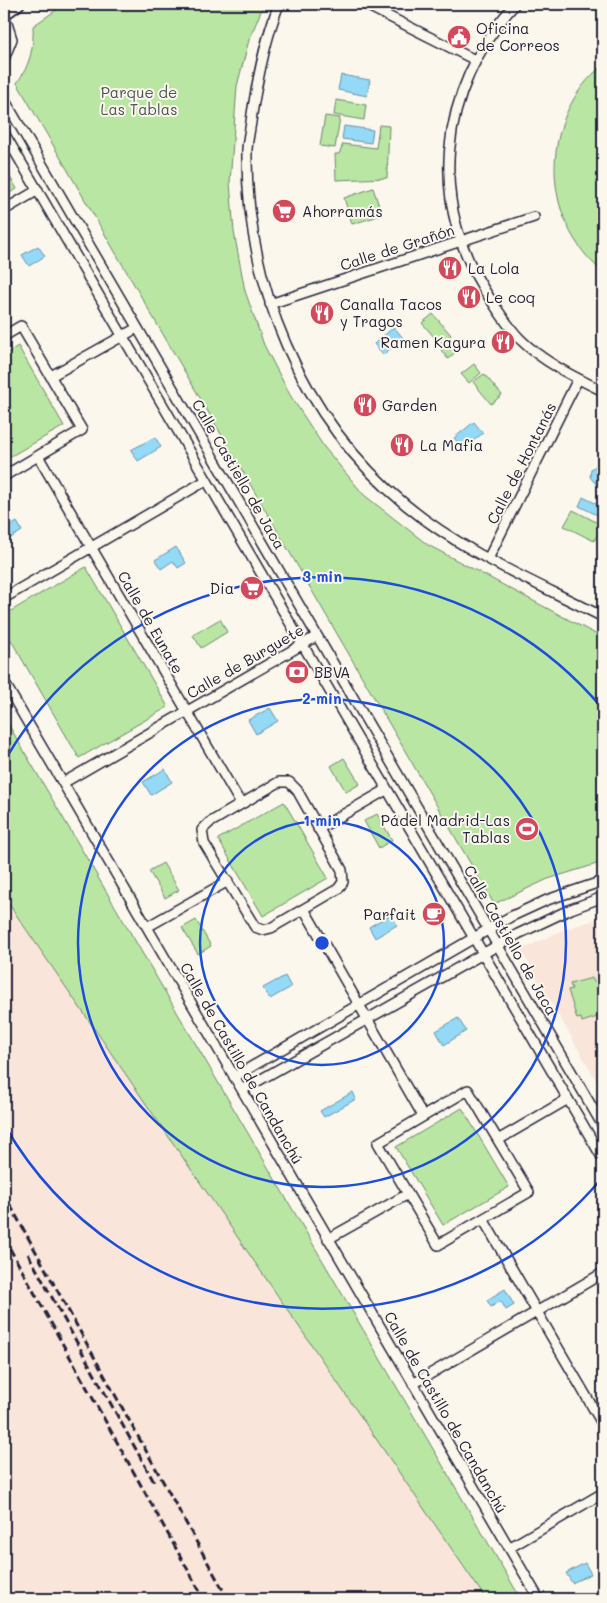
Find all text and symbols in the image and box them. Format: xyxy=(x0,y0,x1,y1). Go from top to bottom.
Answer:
place label: Oficina de Correos xyxy=(476,18,560,55)
public building icon: Oficina de Correos xyxy=(446,24,472,50)
park label: Parque de Las Tablas xyxy=(101,82,177,119)
supermarket icon: Ahorramás xyxy=(271,198,297,224)
place label: Ahorramás xyxy=(302,201,383,221)
street label: Calle de Grañón xyxy=(337,219,457,275)
restaurant icon: La Lola xyxy=(437,255,463,281)
place label: La Lola xyxy=(468,258,520,278)
restaurant icon: Le coq xyxy=(456,284,482,310)
place label: Le coq xyxy=(486,287,535,307)
place label: Canalla Tacos y Tragos xyxy=(340,294,442,331)
restaurant icon: Canalla Tacos y Tragos xyxy=(309,300,335,326)
restaurant icon: Ramen Kagura xyxy=(490,329,516,355)
place label: Ramen Kagura xyxy=(380,332,486,352)
restaurant icon: Garden xyxy=(352,392,378,418)
street label: Calle Castiello de Jaca xyxy=(188,395,290,553)
place label: Garden xyxy=(382,395,437,415)
street label: Calle de Hontanás xyxy=(482,399,560,527)
restaurant icon: La Mafia xyxy=(389,432,415,458)
place label: La Mafia xyxy=(420,435,483,455)
text: 3 min xyxy=(302,566,342,586)
street label: Calle de Eunate xyxy=(113,567,189,677)
supermarket icon: Dia xyxy=(239,575,265,601)
place label: Dia xyxy=(210,578,234,598)
street label: Calle de Burguete xyxy=(183,619,307,703)
bank icon: BBVA xyxy=(284,659,310,685)
place label: BBVA xyxy=(314,662,350,682)
text: 2 min xyxy=(302,688,342,708)
text: 1 min xyxy=(303,810,341,830)
place label: Pádel Madrid-Las Tablas xyxy=(381,810,510,847)
sports icon: Pádel Madrid-Las Tablas xyxy=(514,816,540,842)
street label: Calle Castiello de Jaca xyxy=(460,861,562,1019)
cafe icon: Parfait xyxy=(421,901,447,927)
place label: Parfait xyxy=(364,904,416,924)
centre of rings xyxy=(313,934,331,952)
street label: Calle de Castillo de Candanchú xyxy=(176,959,308,1167)
street label: Calle de Castillo de Candanchú xyxy=(380,1308,512,1516)

